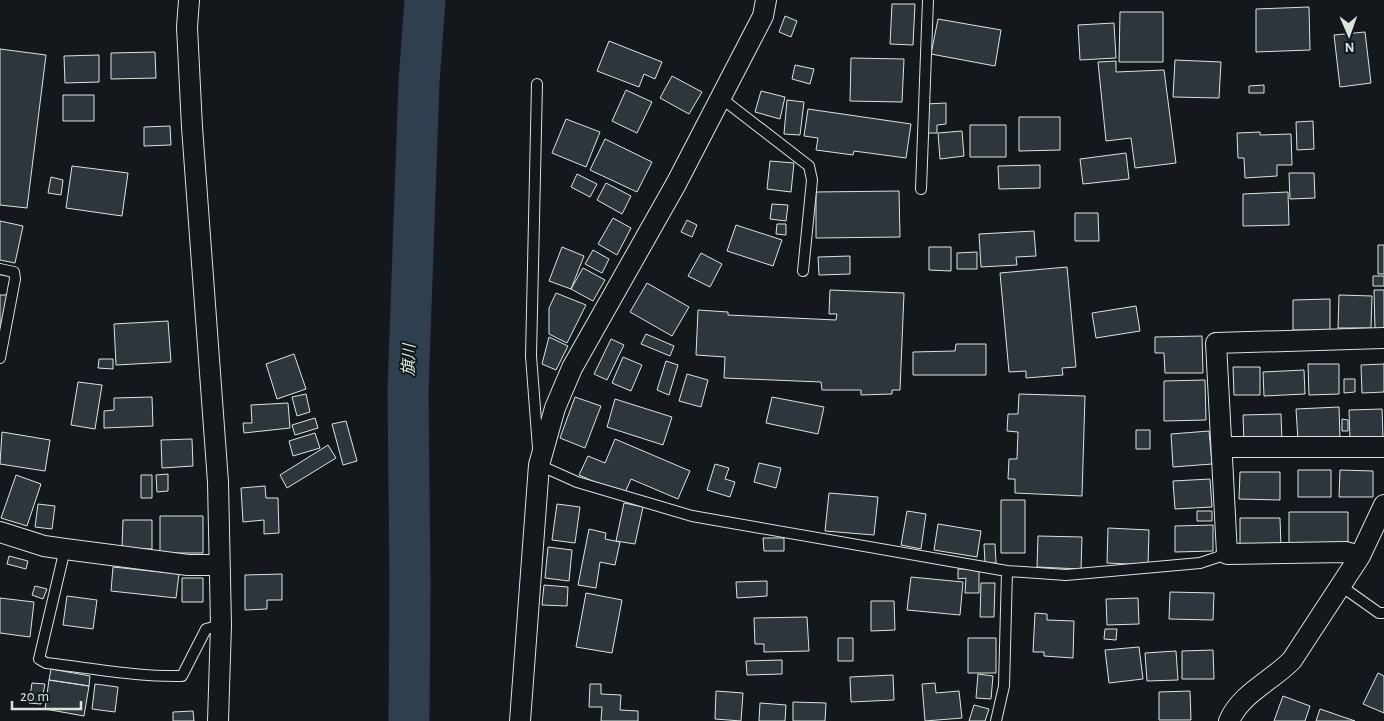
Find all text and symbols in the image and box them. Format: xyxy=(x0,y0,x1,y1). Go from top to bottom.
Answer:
north arrow xyxy=(1324,10,1374,60)
text: N xyxy=(1344,40,1355,54)
water label: 旗川 xyxy=(399,342,418,376)
scale bar xyxy=(12,678,81,710)
text: 20 m xyxy=(20,689,49,704)

